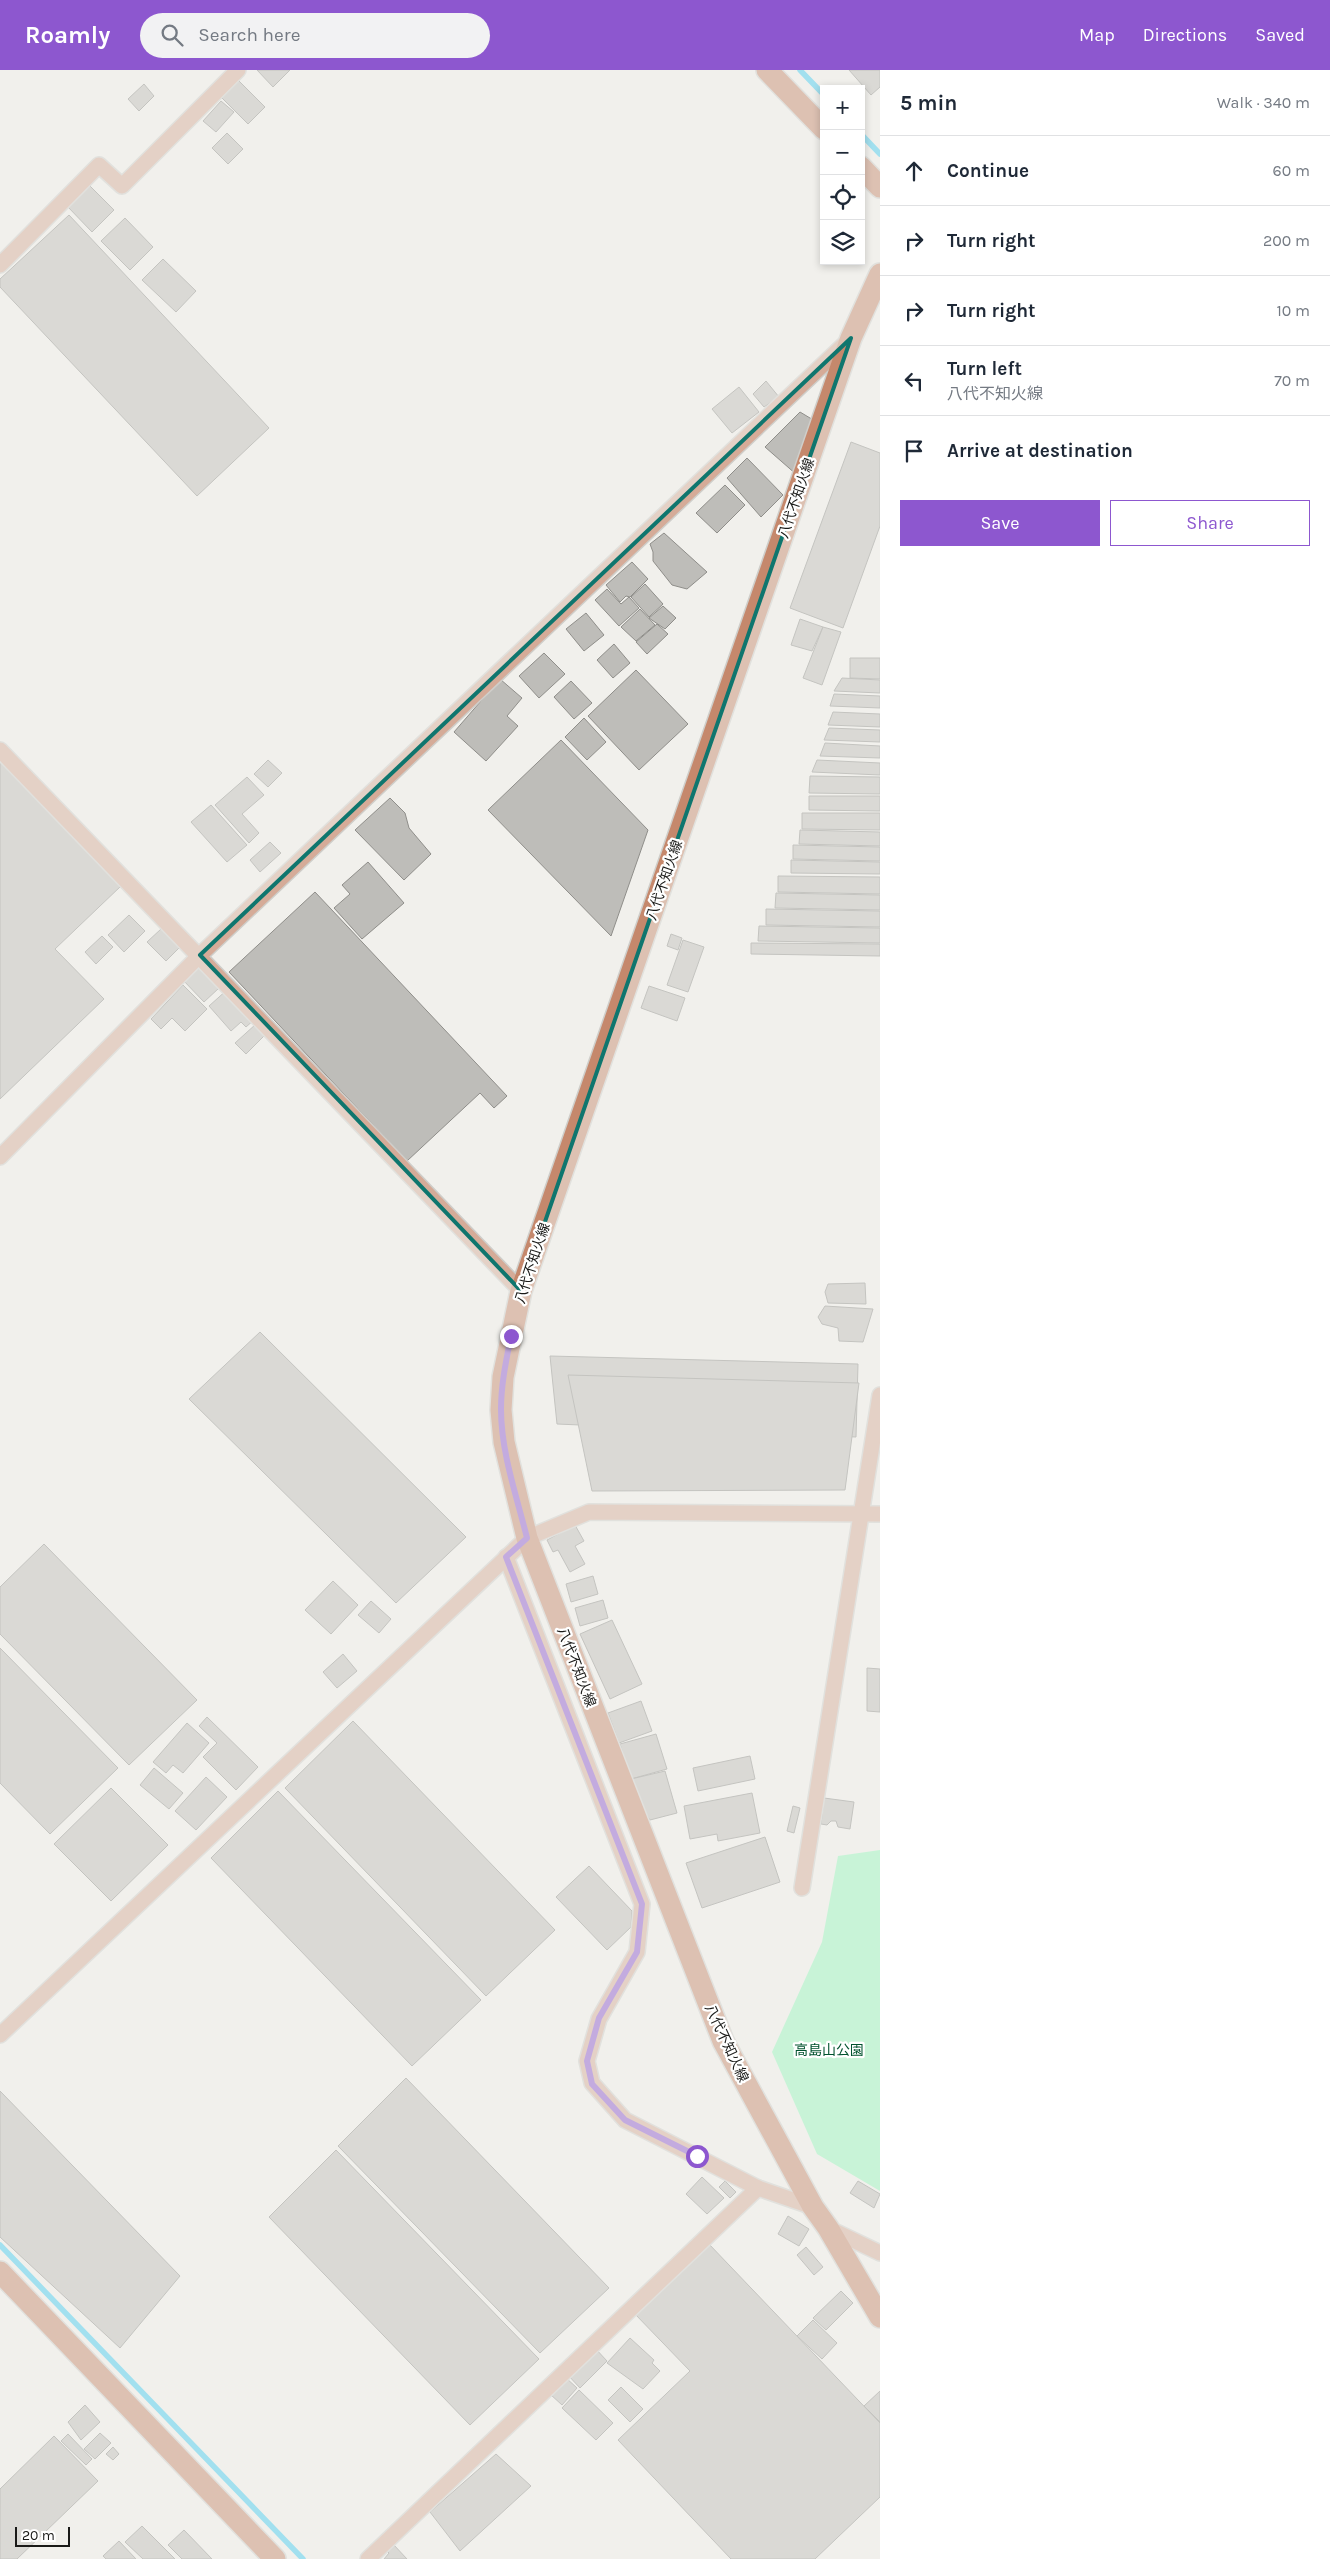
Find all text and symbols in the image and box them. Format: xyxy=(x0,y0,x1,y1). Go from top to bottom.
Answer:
search box xyxy=(140,13,490,58)
text: Roamly xyxy=(25,21,110,49)
icon: search xyxy=(158,21,186,49)
text: Search here xyxy=(198,24,300,46)
text: Map xyxy=(1079,24,1115,46)
text: Directions xyxy=(1143,24,1227,46)
text: Saved xyxy=(1255,24,1305,46)
map controls xyxy=(820,85,865,265)
button: + xyxy=(820,85,865,130)
text: 5 min xyxy=(900,91,957,115)
text: Walk · 340 m xyxy=(1217,93,1310,112)
button: − xyxy=(820,130,865,175)
icon: ahead xyxy=(900,157,928,185)
text: Continue xyxy=(947,160,1029,182)
text: 60 m xyxy=(1273,161,1310,180)
button: locate xyxy=(820,175,865,220)
button: layers xyxy=(820,220,865,265)
icon: right xyxy=(900,227,928,255)
text: Turn right xyxy=(947,230,1036,252)
text: 200 m xyxy=(1263,231,1310,250)
icon: right xyxy=(900,297,928,325)
text: Turn right xyxy=(947,300,1036,322)
text: 10 m xyxy=(1276,301,1310,320)
text: Turn left xyxy=(947,358,1022,380)
icon: left xyxy=(900,367,928,395)
text: 70 m xyxy=(1274,371,1310,390)
text: 八代不知火線 xyxy=(947,384,1043,403)
icon: arrive xyxy=(900,437,928,465)
text: Arrive at destination xyxy=(947,440,1133,462)
street label: 八代不知火線 xyxy=(775,456,818,541)
button: Save xyxy=(900,500,1100,546)
button: Share xyxy=(1110,500,1310,546)
street label: 八代不知火線 xyxy=(643,838,686,923)
street label: 八代不知火線 xyxy=(511,1221,554,1306)
route end xyxy=(500,1325,523,1348)
street label: 八代不知火線 xyxy=(554,1625,600,1709)
street label: 八代不知火線 xyxy=(701,2002,752,2085)
park label: 高島山公園 xyxy=(794,2042,864,2059)
route start xyxy=(686,2145,709,2168)
scale bar xyxy=(15,2524,70,2547)
text: 20 m xyxy=(22,2527,55,2544)

